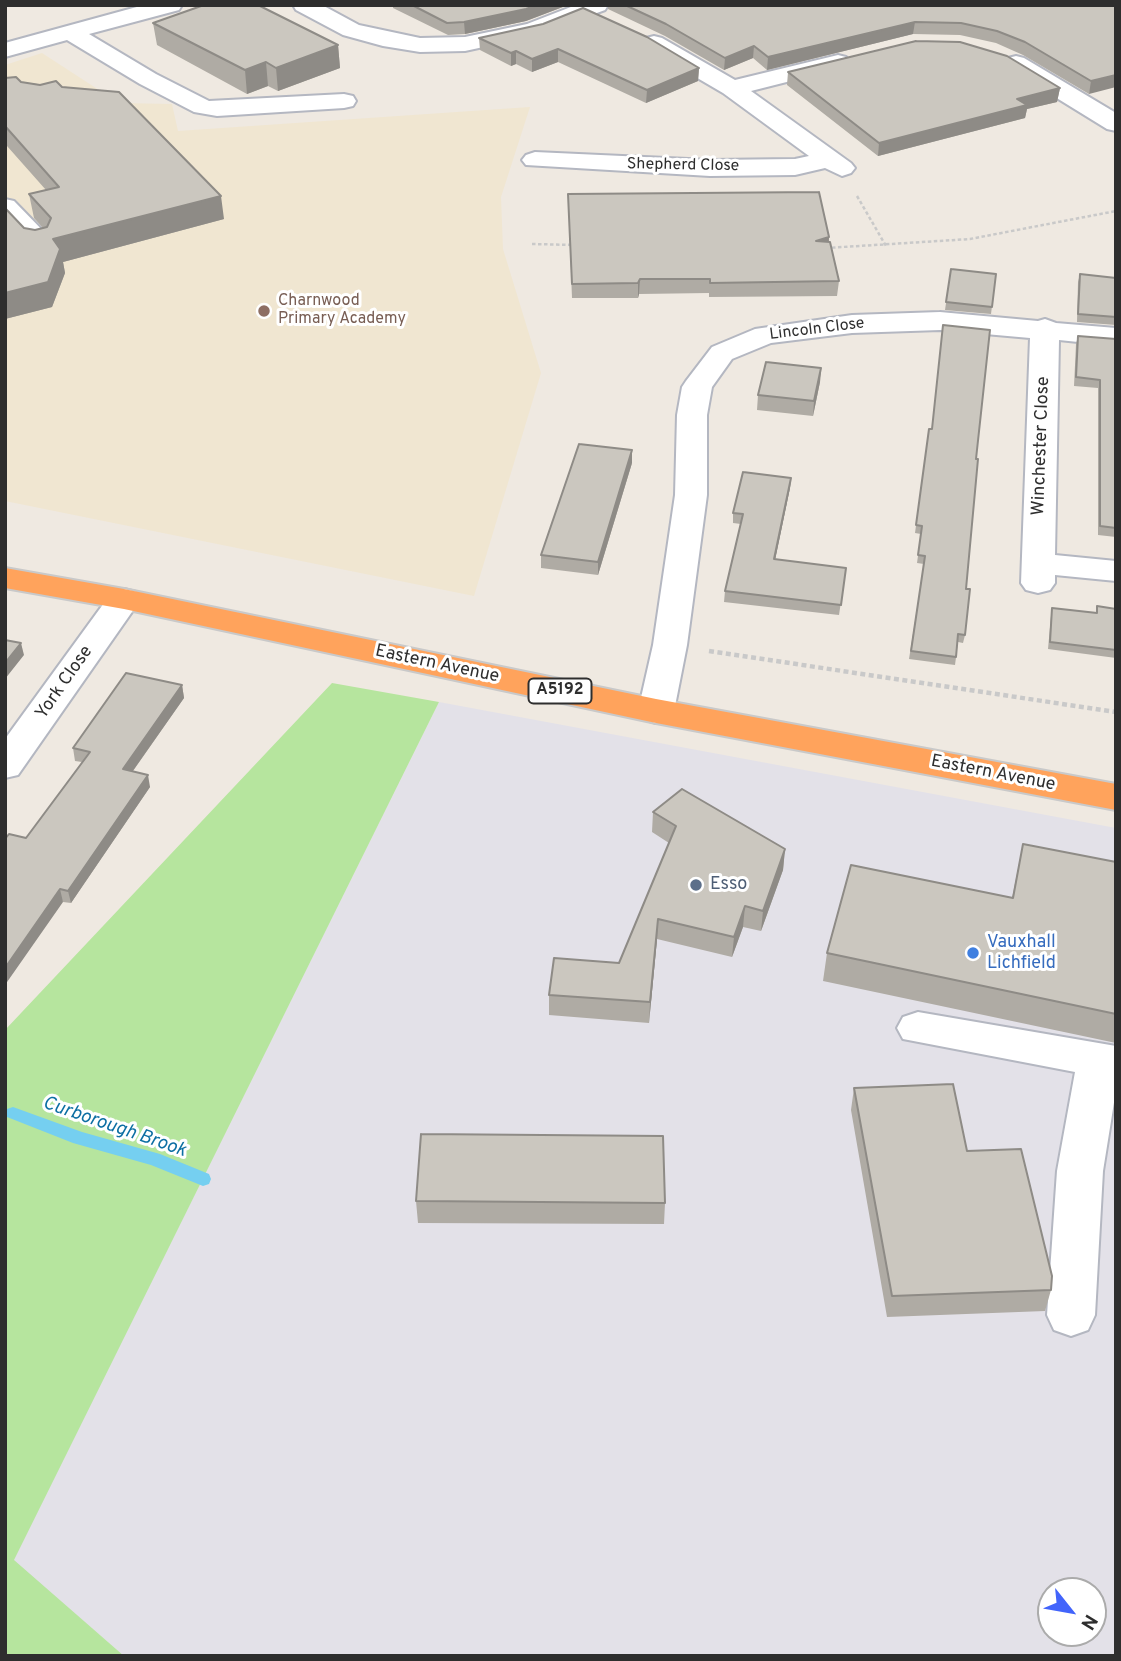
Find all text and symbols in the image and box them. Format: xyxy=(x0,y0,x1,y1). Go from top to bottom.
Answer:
street label: Shepherd Close xyxy=(627,155,739,177)
place label: Charnwood Primary Academy xyxy=(278,292,406,330)
marker: Charnwood Primary Academy xyxy=(256,303,272,319)
street label: Lincoln Close xyxy=(768,315,866,345)
street label: Winchester Close xyxy=(1029,376,1055,516)
street label: Eastern Avenue xyxy=(373,641,501,689)
street label: York Close xyxy=(32,642,98,724)
road number: A5192 xyxy=(528,678,592,704)
street label: Eastern Avenue xyxy=(929,751,1057,797)
place label: Esso xyxy=(710,874,747,896)
marker: Esso xyxy=(688,877,704,893)
place label: Vauxhall Lichfield xyxy=(987,932,1056,974)
marker: Vauxhall Lichfield xyxy=(965,945,981,961)
water label: Curborough Brook xyxy=(39,1093,189,1163)
north arrow xyxy=(1037,1577,1107,1647)
text: N xyxy=(1074,1610,1102,1634)

